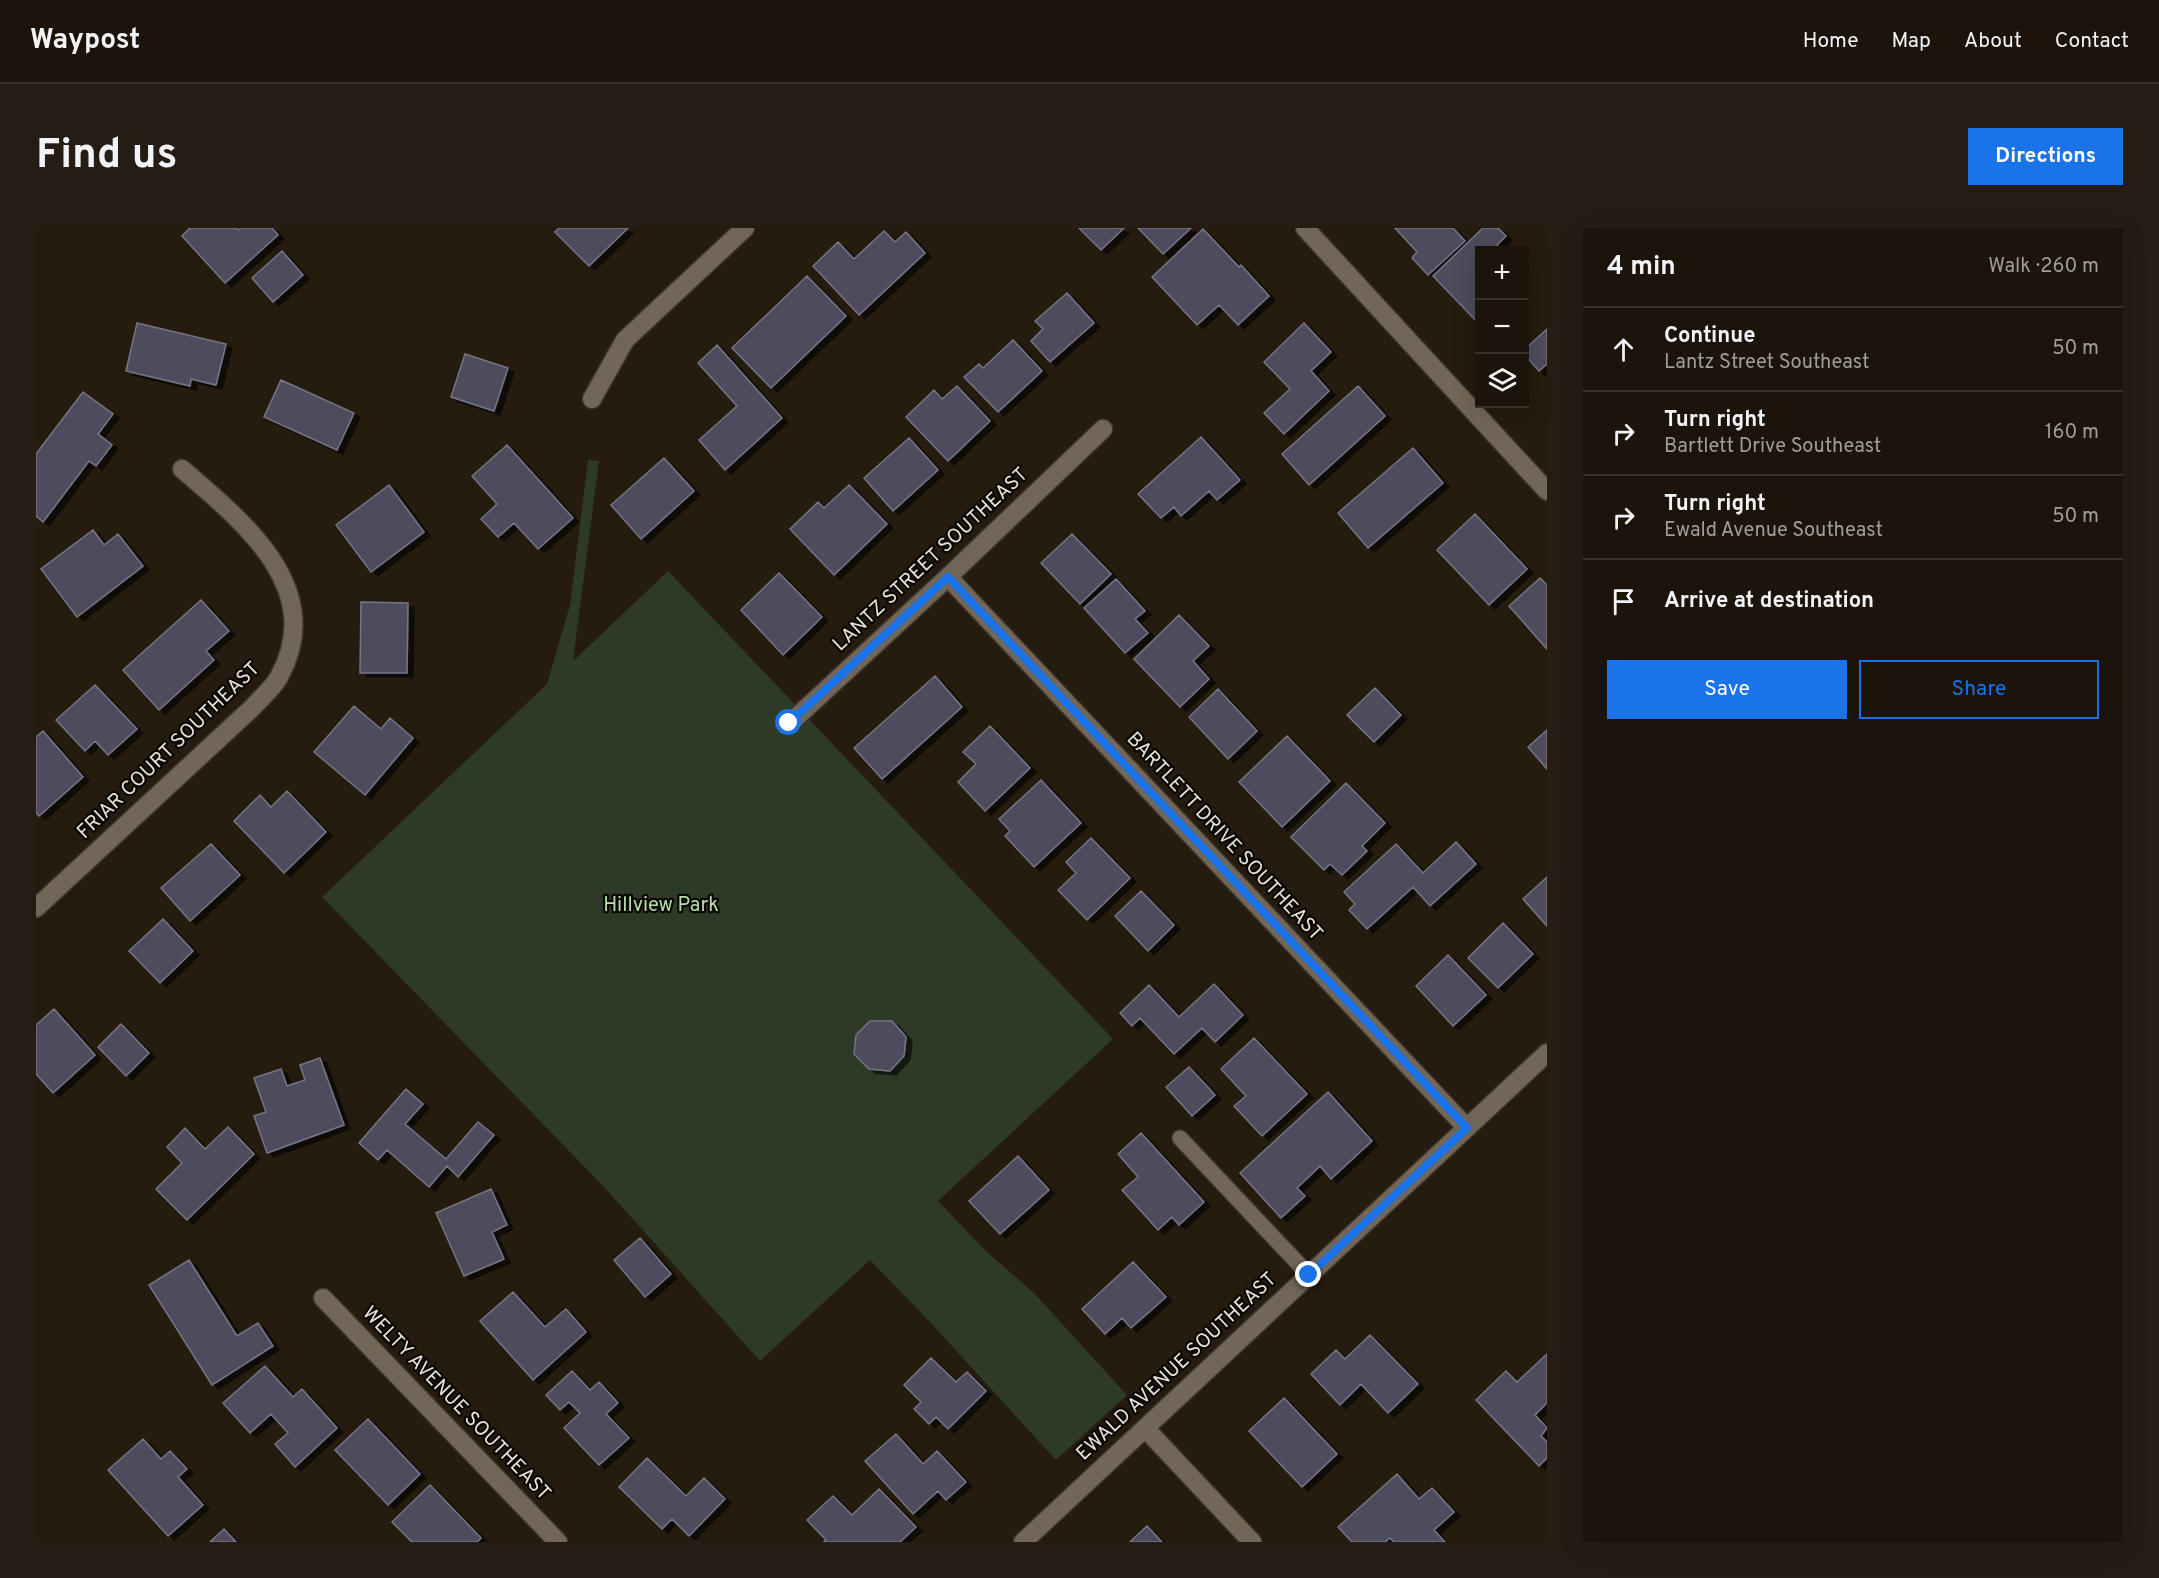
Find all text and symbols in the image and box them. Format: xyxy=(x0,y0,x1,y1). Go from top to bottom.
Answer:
text: Waypost xyxy=(30,23,140,59)
text: Home xyxy=(1803,28,1859,55)
text: Map xyxy=(1892,28,1931,55)
text: About xyxy=(1964,28,2022,55)
text: Contact xyxy=(2055,28,2129,55)
button: Directions xyxy=(1968,128,2123,185)
text: Find us xyxy=(36,130,177,183)
map controls xyxy=(1475,246,1529,408)
button: + xyxy=(1475,246,1529,300)
text: 4 min xyxy=(1607,251,1676,284)
text: Walk · 260 m xyxy=(1988,254,2099,280)
button: − xyxy=(1475,300,1529,354)
text: Continue xyxy=(1664,323,1755,350)
icon: ahead xyxy=(1607,333,1640,366)
text: 50 m xyxy=(2052,336,2099,362)
text: Lantz Street Southeast xyxy=(1664,350,1870,376)
button: layers xyxy=(1475,354,1529,408)
text: Turn right xyxy=(1664,407,1766,434)
icon: right xyxy=(1607,417,1640,450)
text: 160 m xyxy=(2045,420,2099,446)
text: Bartlett Drive Southeast xyxy=(1664,434,1881,460)
street label: LANTZ STREET SOUTHEAST xyxy=(828,462,1034,658)
text: Turn right xyxy=(1664,491,1766,518)
icon: right xyxy=(1607,501,1640,534)
text: 50 m xyxy=(2052,504,2099,530)
text: Ewald Avenue Southeast xyxy=(1664,518,1883,544)
icon: arrive xyxy=(1607,585,1640,618)
text: Arrive at destination xyxy=(1664,588,1874,615)
street label: FRIAR COURT SOUTHEAST xyxy=(72,657,266,845)
button: Save xyxy=(1607,660,1847,719)
button: Share xyxy=(1859,660,2099,719)
route start xyxy=(775,709,801,735)
street label: BARTLETT DRIVE SOUTHEAST xyxy=(1120,727,1328,947)
park label: Hillview Park xyxy=(603,893,719,919)
route end xyxy=(1295,1261,1321,1287)
street label: EWALD AVENUE SOUTHEAST xyxy=(1071,1267,1283,1467)
street label: WELTY AVENUE SOUTHEAST xyxy=(356,1301,556,1507)

